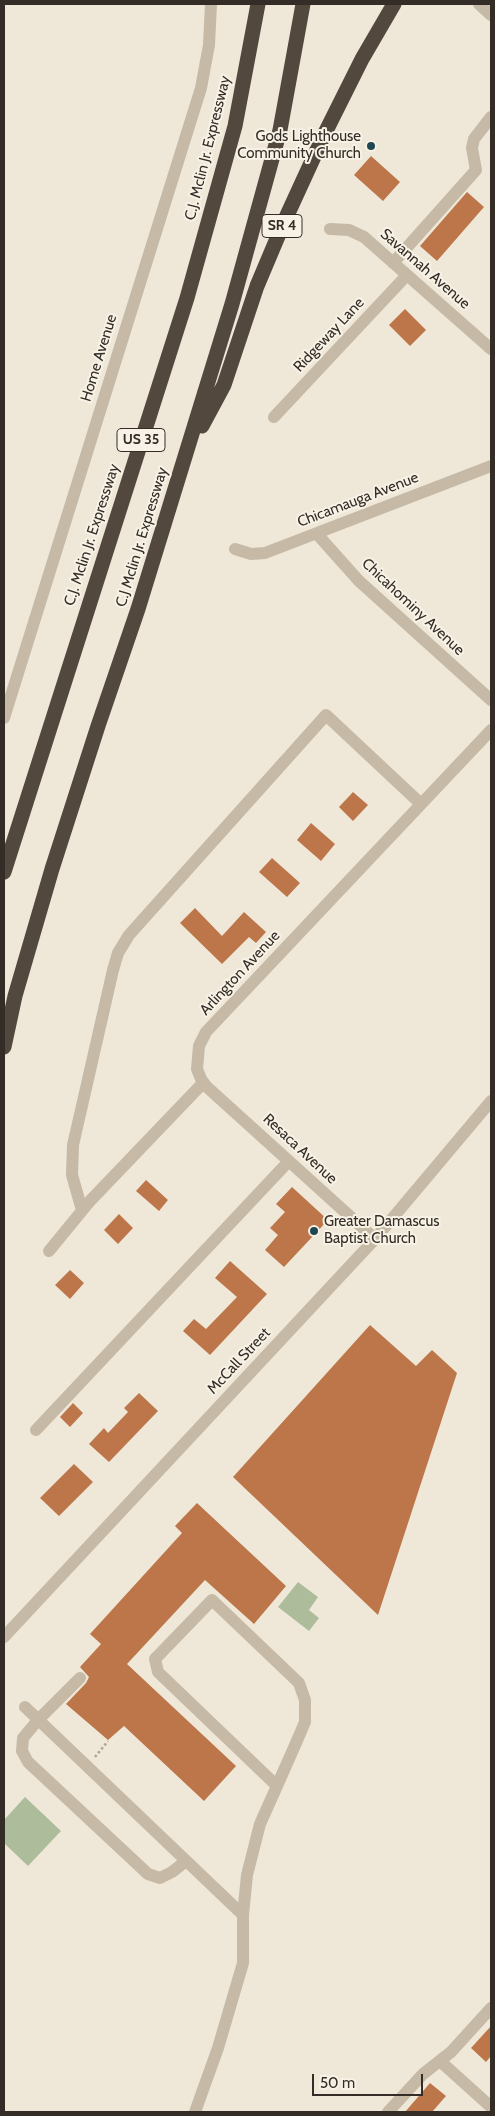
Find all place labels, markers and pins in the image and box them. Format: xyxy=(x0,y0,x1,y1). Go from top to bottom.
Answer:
place label: Gods Lighthouse Community Church xyxy=(237,128,361,163)
marker: Gods Lighthouse Community Church xyxy=(365,140,377,152)
place label: Greater Damascus Baptist Church xyxy=(324,1213,439,1248)
marker: Greater Damascus Baptist Church xyxy=(308,1225,320,1237)

